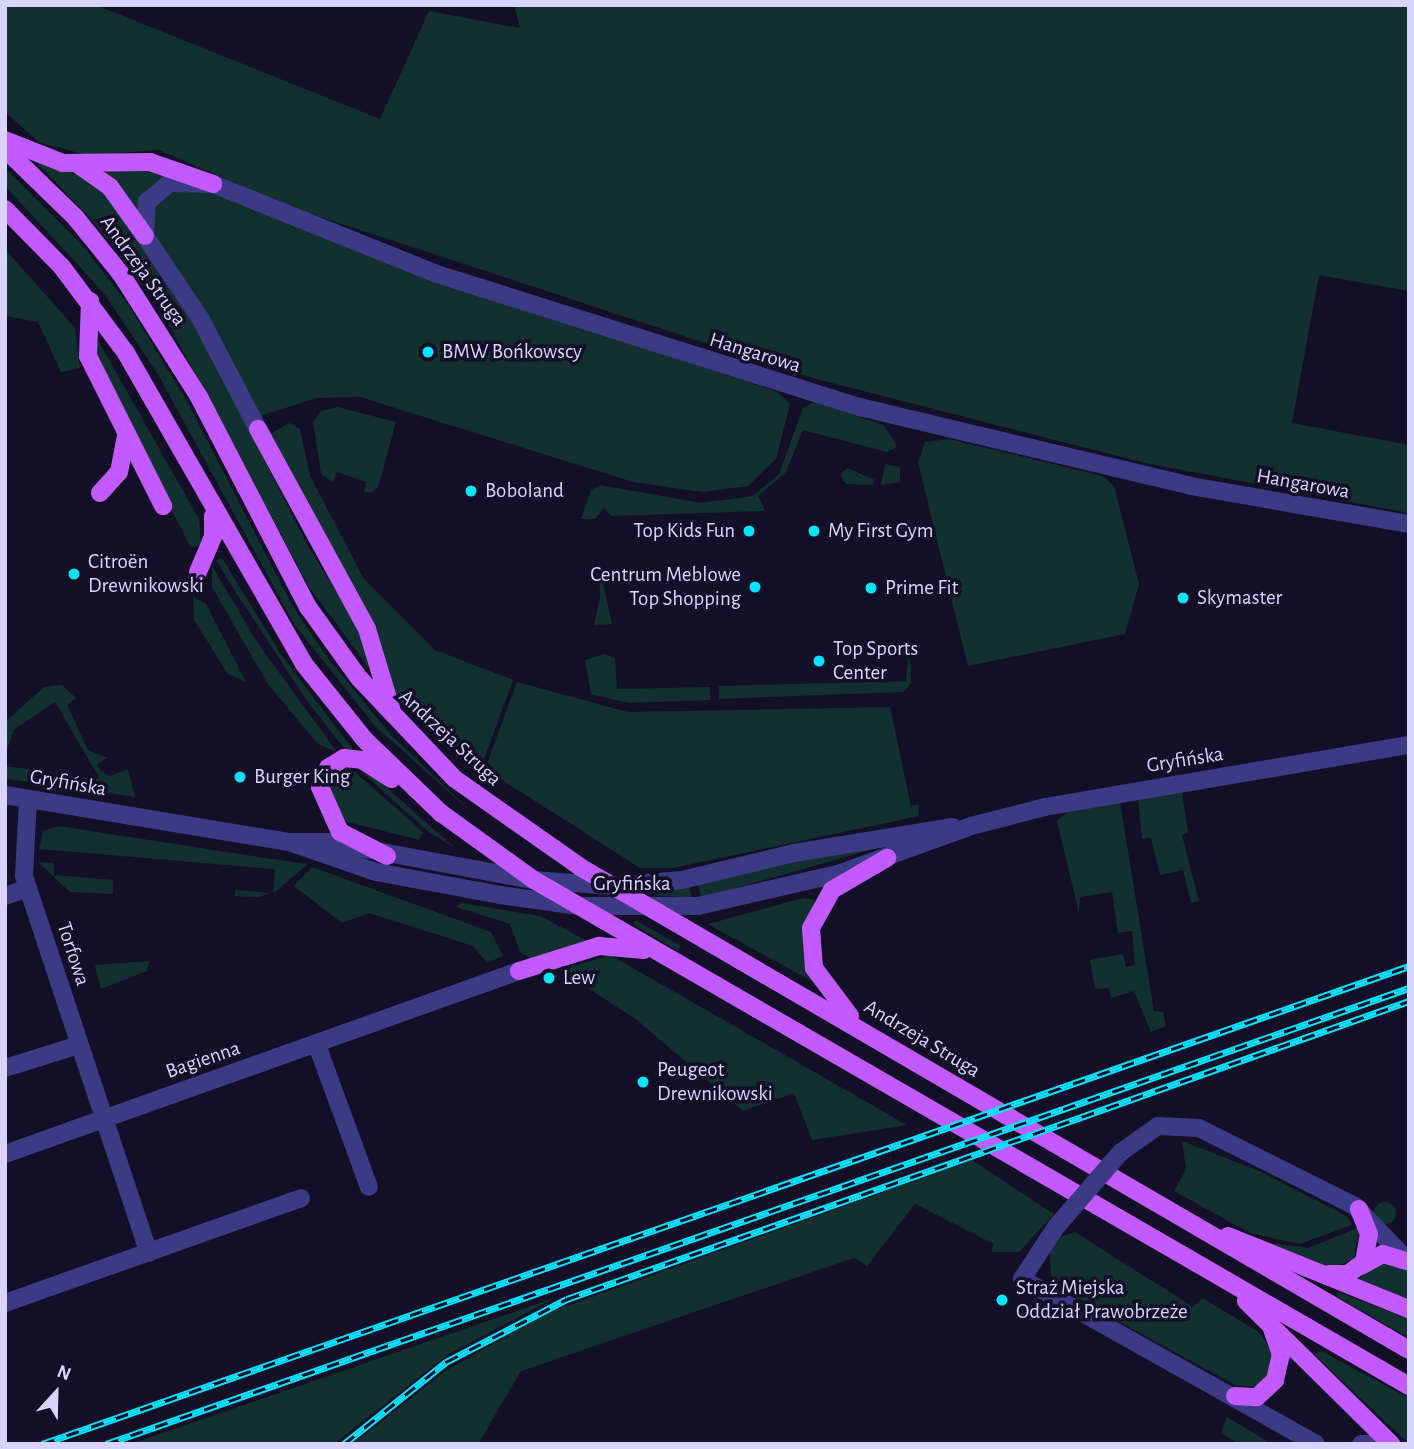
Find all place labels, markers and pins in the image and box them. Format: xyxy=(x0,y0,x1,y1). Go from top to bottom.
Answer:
place label: BMW Bońkowscy xyxy=(442,339,582,365)
marker: BMW Bońkowscy xyxy=(420,344,436,360)
place label: Boboland xyxy=(485,478,564,504)
marker: Boboland xyxy=(463,483,479,499)
place label: Top Kids Fun xyxy=(633,518,735,544)
place label: My First Gym xyxy=(828,518,933,544)
marker: Top Kids Fun xyxy=(741,523,757,539)
marker: My First Gym xyxy=(806,523,822,539)
place label: Citroën Drewnikowski xyxy=(88,549,204,599)
place label: Centrum Meblowe Top Shopping xyxy=(590,562,741,612)
marker: Citroën Drewnikowski xyxy=(66,566,82,582)
place label: Prime Fit xyxy=(885,575,958,601)
marker: Centrum Meblowe Top Shopping xyxy=(747,579,763,595)
marker: Prime Fit xyxy=(863,580,879,596)
place label: Skymaster xyxy=(1197,585,1282,611)
marker: Skymaster xyxy=(1175,590,1191,606)
place label: Top Sports Center xyxy=(833,636,918,686)
marker: Top Sports Center xyxy=(811,653,827,669)
place label: Burger King xyxy=(254,764,350,790)
marker: Burger King xyxy=(232,769,248,785)
place label: Lew xyxy=(563,965,595,991)
marker: Lew xyxy=(541,970,557,986)
place label: Peugeot Drewnikowski xyxy=(657,1057,773,1107)
marker: Peugeot Drewnikowski xyxy=(635,1074,651,1090)
place label: Straż Miejska Oddział Prawobrzeże xyxy=(1016,1275,1188,1325)
marker: Straż Miejska Oddział Prawobrzeże xyxy=(994,1292,1010,1308)

